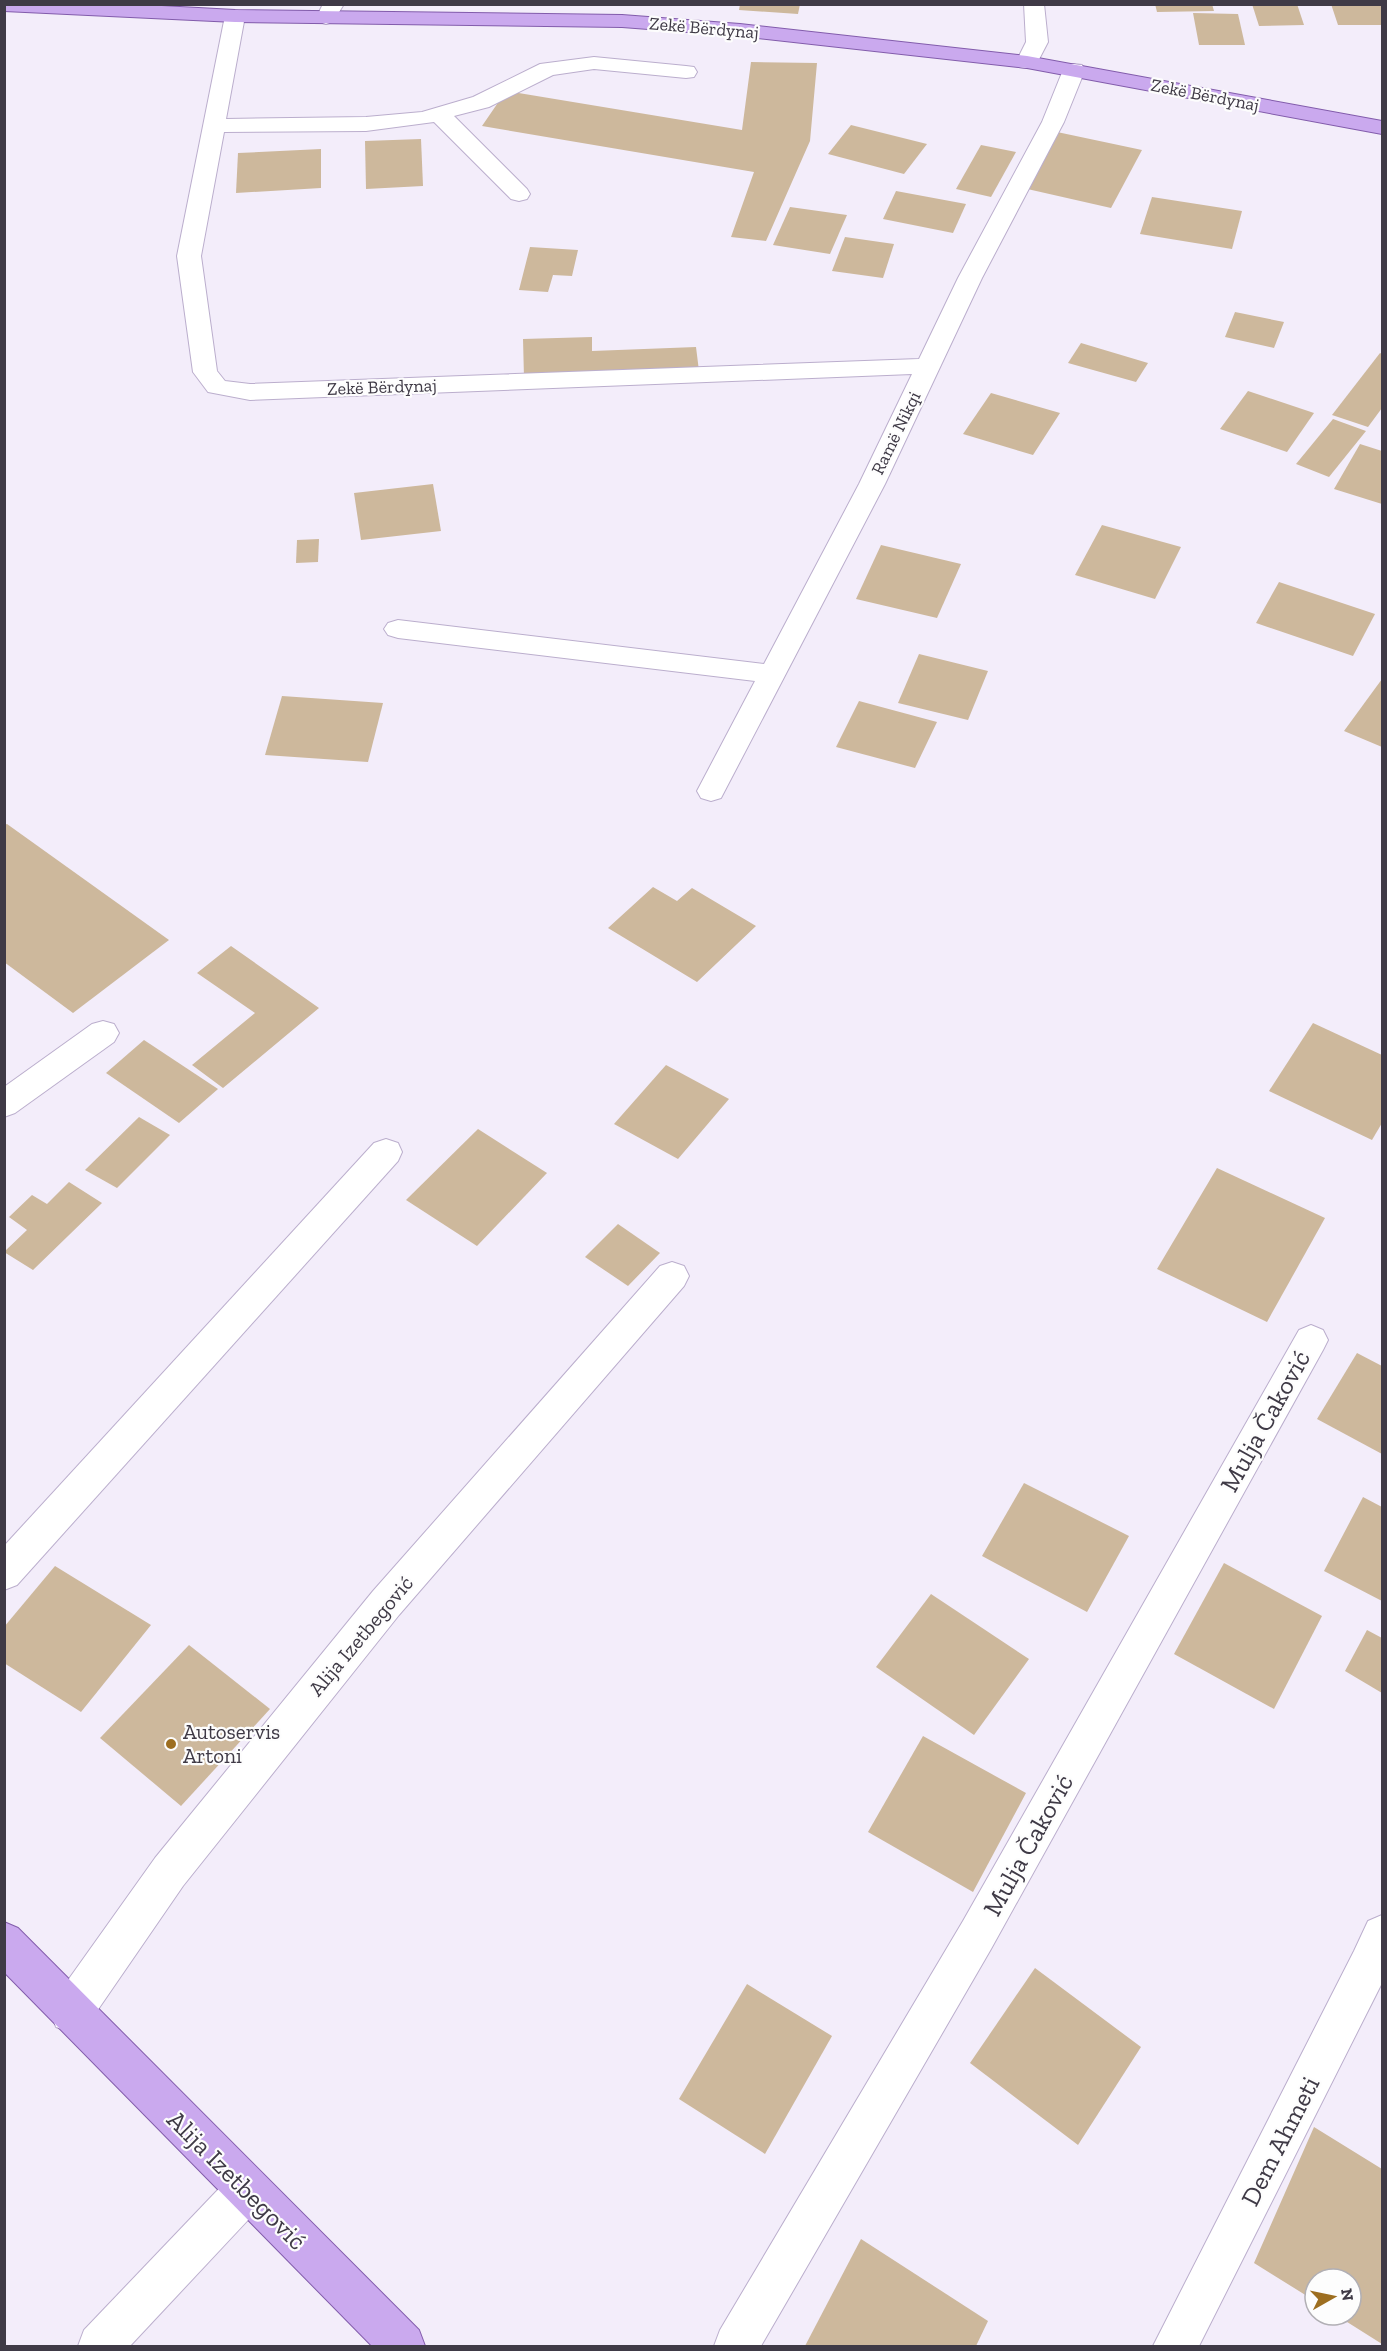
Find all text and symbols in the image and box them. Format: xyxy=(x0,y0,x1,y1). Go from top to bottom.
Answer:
street label: Zekë Bërdynaj xyxy=(648,12,760,44)
street label: Zekë Bërdynaj xyxy=(1149,74,1261,116)
street label: Zekë Bërdynaj xyxy=(327,374,437,400)
street label: Ramë Nikqi xyxy=(866,388,926,478)
street label: Mulja Čaković xyxy=(1213,1345,1317,1497)
street label: Alija Izetbegović xyxy=(303,1571,419,1701)
place label: Autoservis Artoni xyxy=(183,1719,280,1768)
marker: Autoservis Artoni xyxy=(164,1737,178,1751)
street label: Mulja Čaković xyxy=(976,1769,1080,1921)
street label: Dem Ahmeti xyxy=(1234,2071,1326,2211)
street label: Alija Izetbegović xyxy=(161,2104,313,2256)
north arrow xyxy=(1303,2267,1363,2327)
text: N xyxy=(1337,2287,1358,2302)

